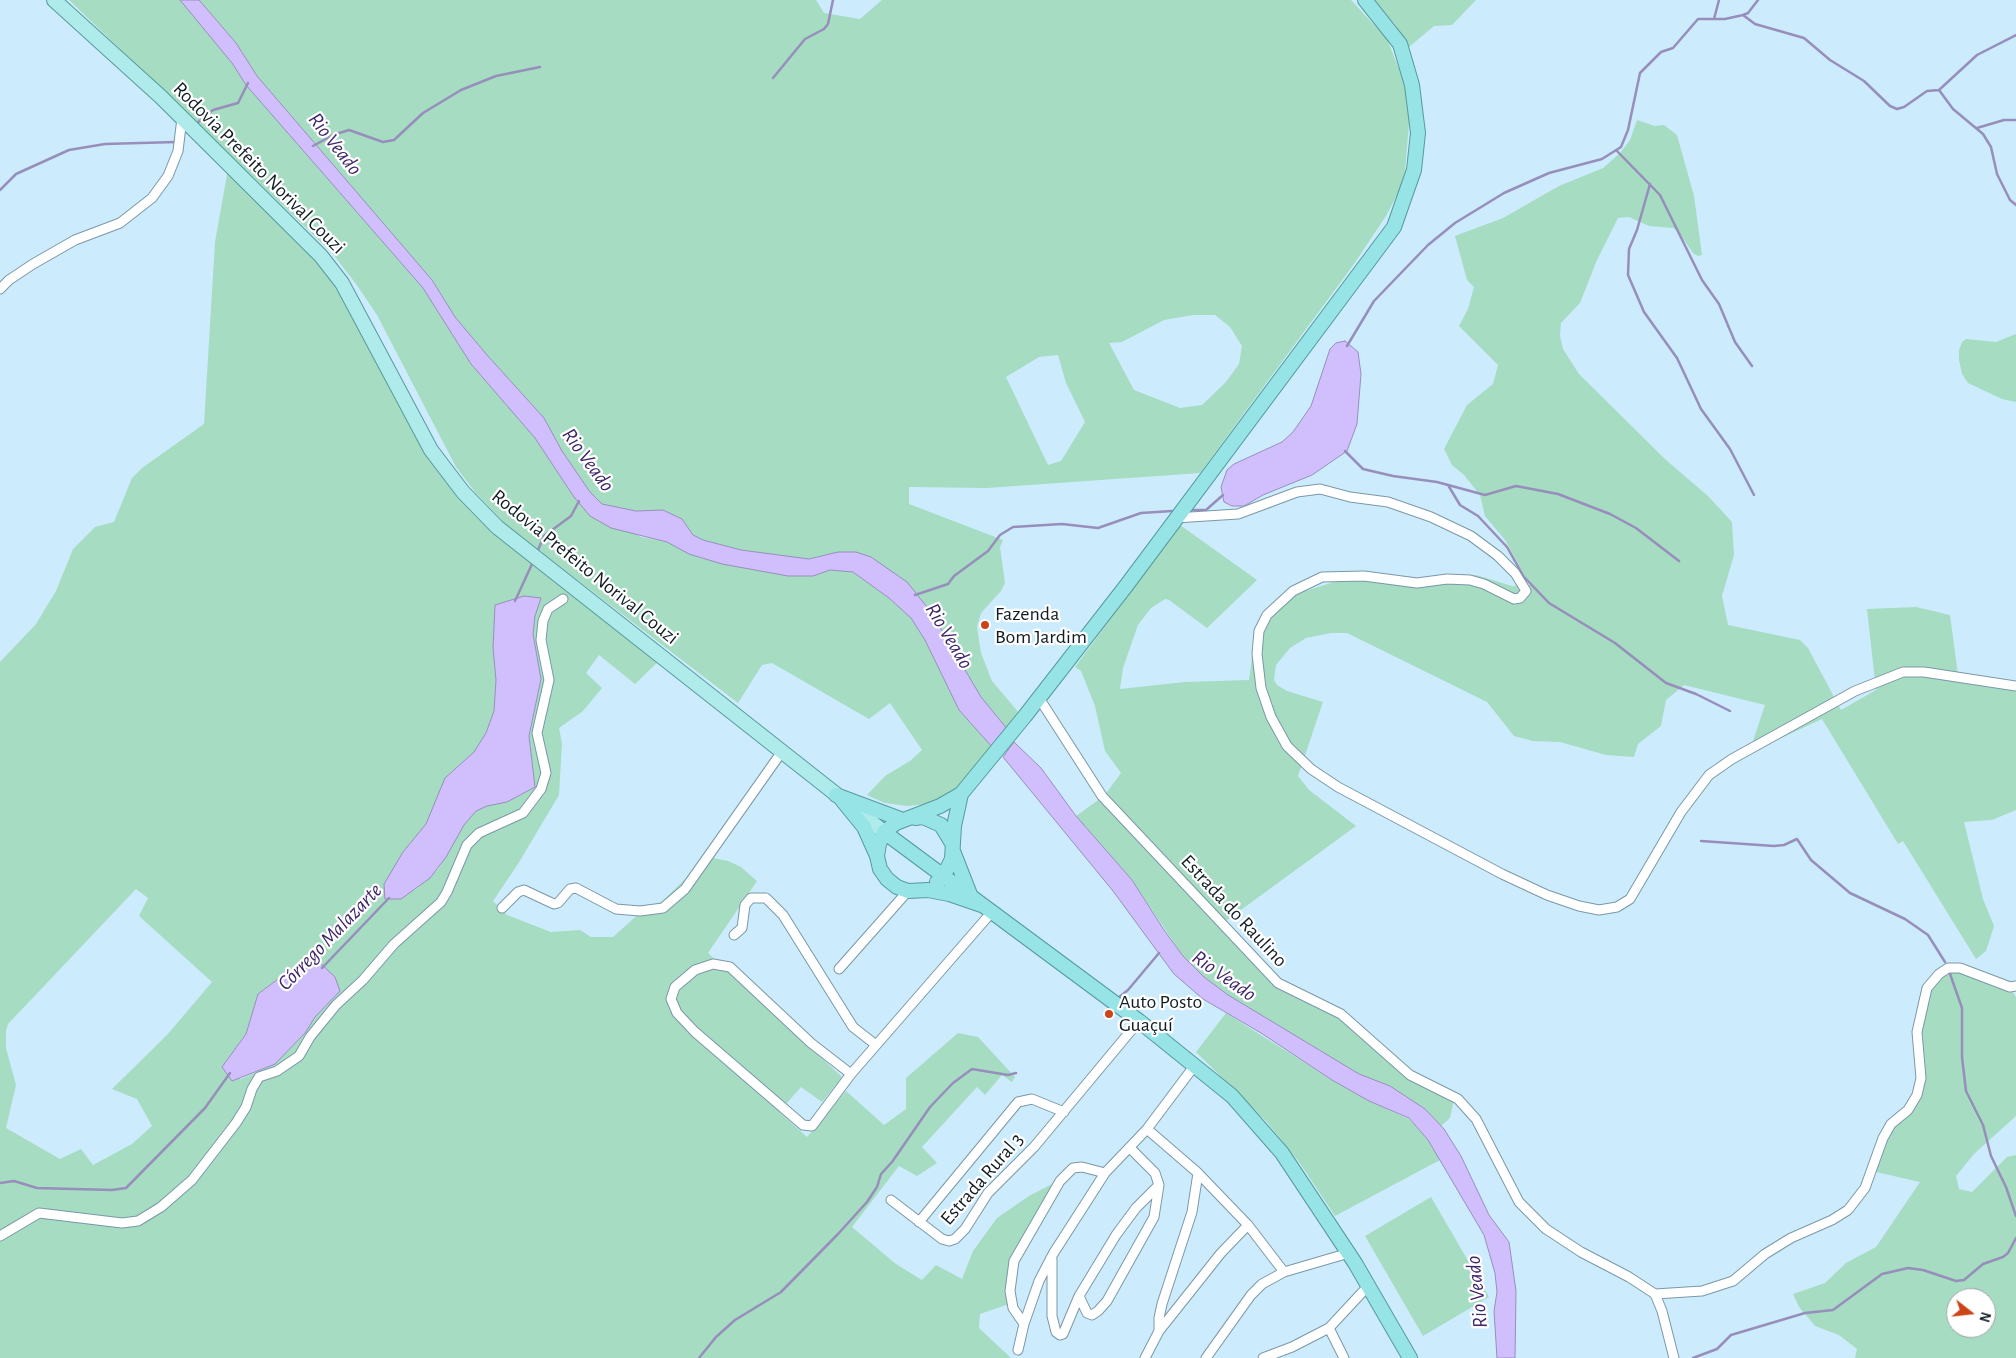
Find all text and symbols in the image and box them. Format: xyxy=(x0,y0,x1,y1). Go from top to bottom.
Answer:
street label: Rodovia Prefeito Norival Couzi xyxy=(168,77,350,259)
water label: Rio Veado xyxy=(303,108,367,180)
water label: Rio Veado xyxy=(556,423,620,497)
street label: Rodovia Prefeito Norival Couzi xyxy=(487,484,683,650)
water label: Rio Veado xyxy=(920,598,978,674)
place label: Fazenda Bom Jardim xyxy=(995,602,1087,649)
marker: Fazenda Bom Jardim xyxy=(979,619,991,631)
street label: Estrada do Raulino xyxy=(1176,850,1292,972)
water label: Córrego Malazarte xyxy=(272,878,388,996)
water label: Rio Veado xyxy=(1187,945,1261,1007)
place label: Auto Posto Guaçuí xyxy=(1119,990,1202,1037)
marker: Auto Posto Guaçuí xyxy=(1103,1008,1115,1020)
street label: Estrada Rural 3 xyxy=(935,1128,1029,1230)
water label: Rio Veado xyxy=(1461,1255,1493,1329)
north arrow xyxy=(1946,1288,1996,1338)
text: N xyxy=(1976,1310,1993,1323)

